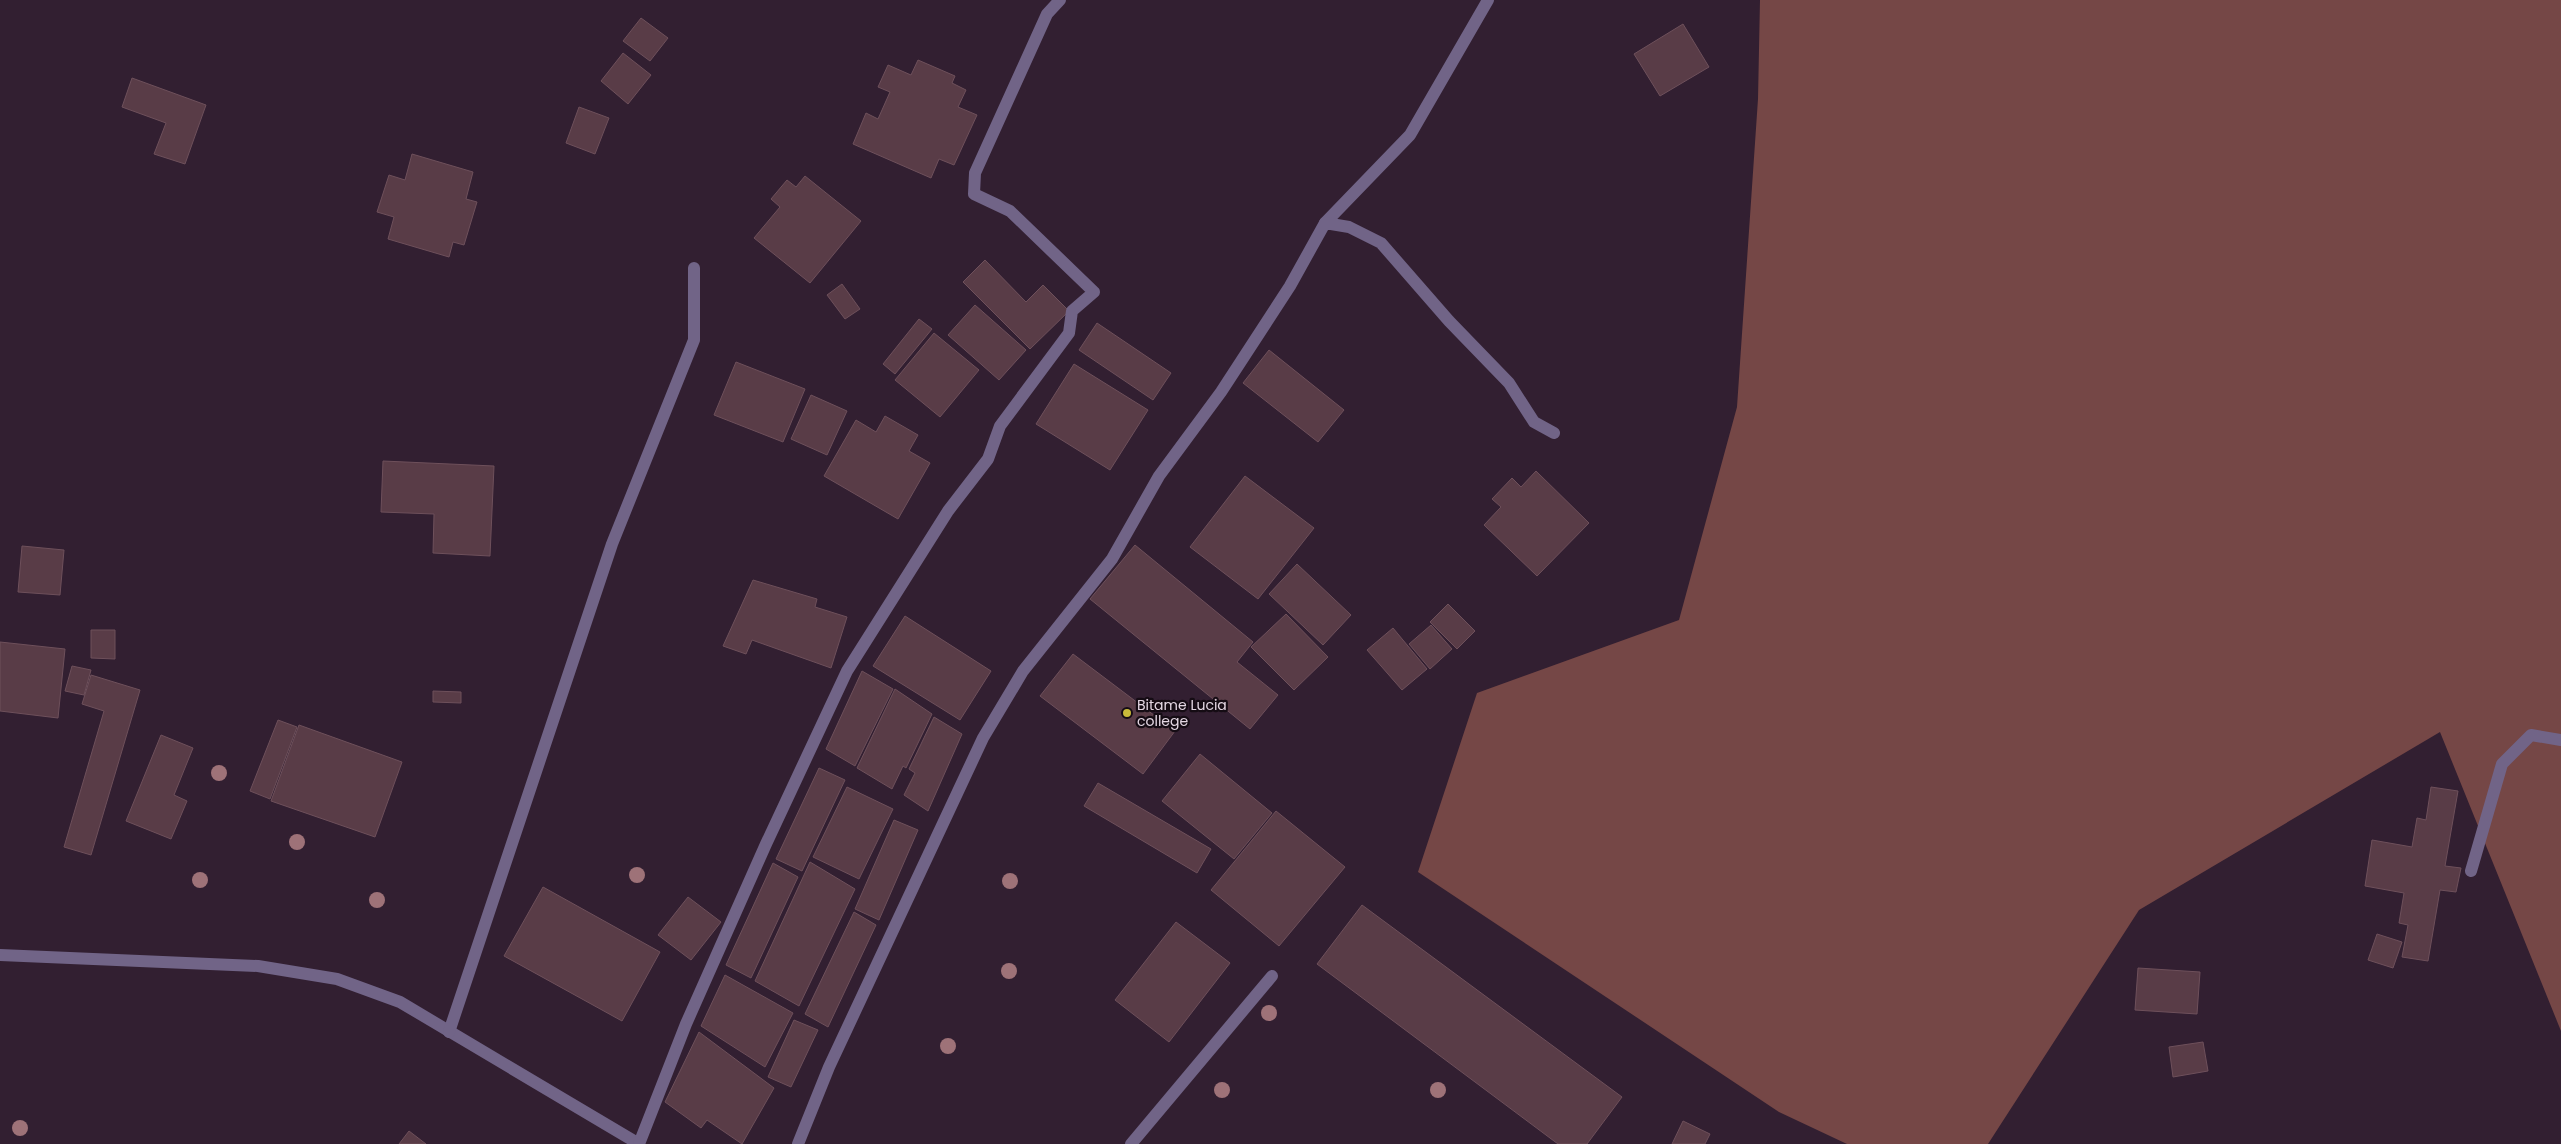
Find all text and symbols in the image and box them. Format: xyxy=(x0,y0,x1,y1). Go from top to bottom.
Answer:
place label: Bitame Lucia college xyxy=(1137,695,1227,731)
marker: Bitame Lucia college xyxy=(1121,707,1133,719)

